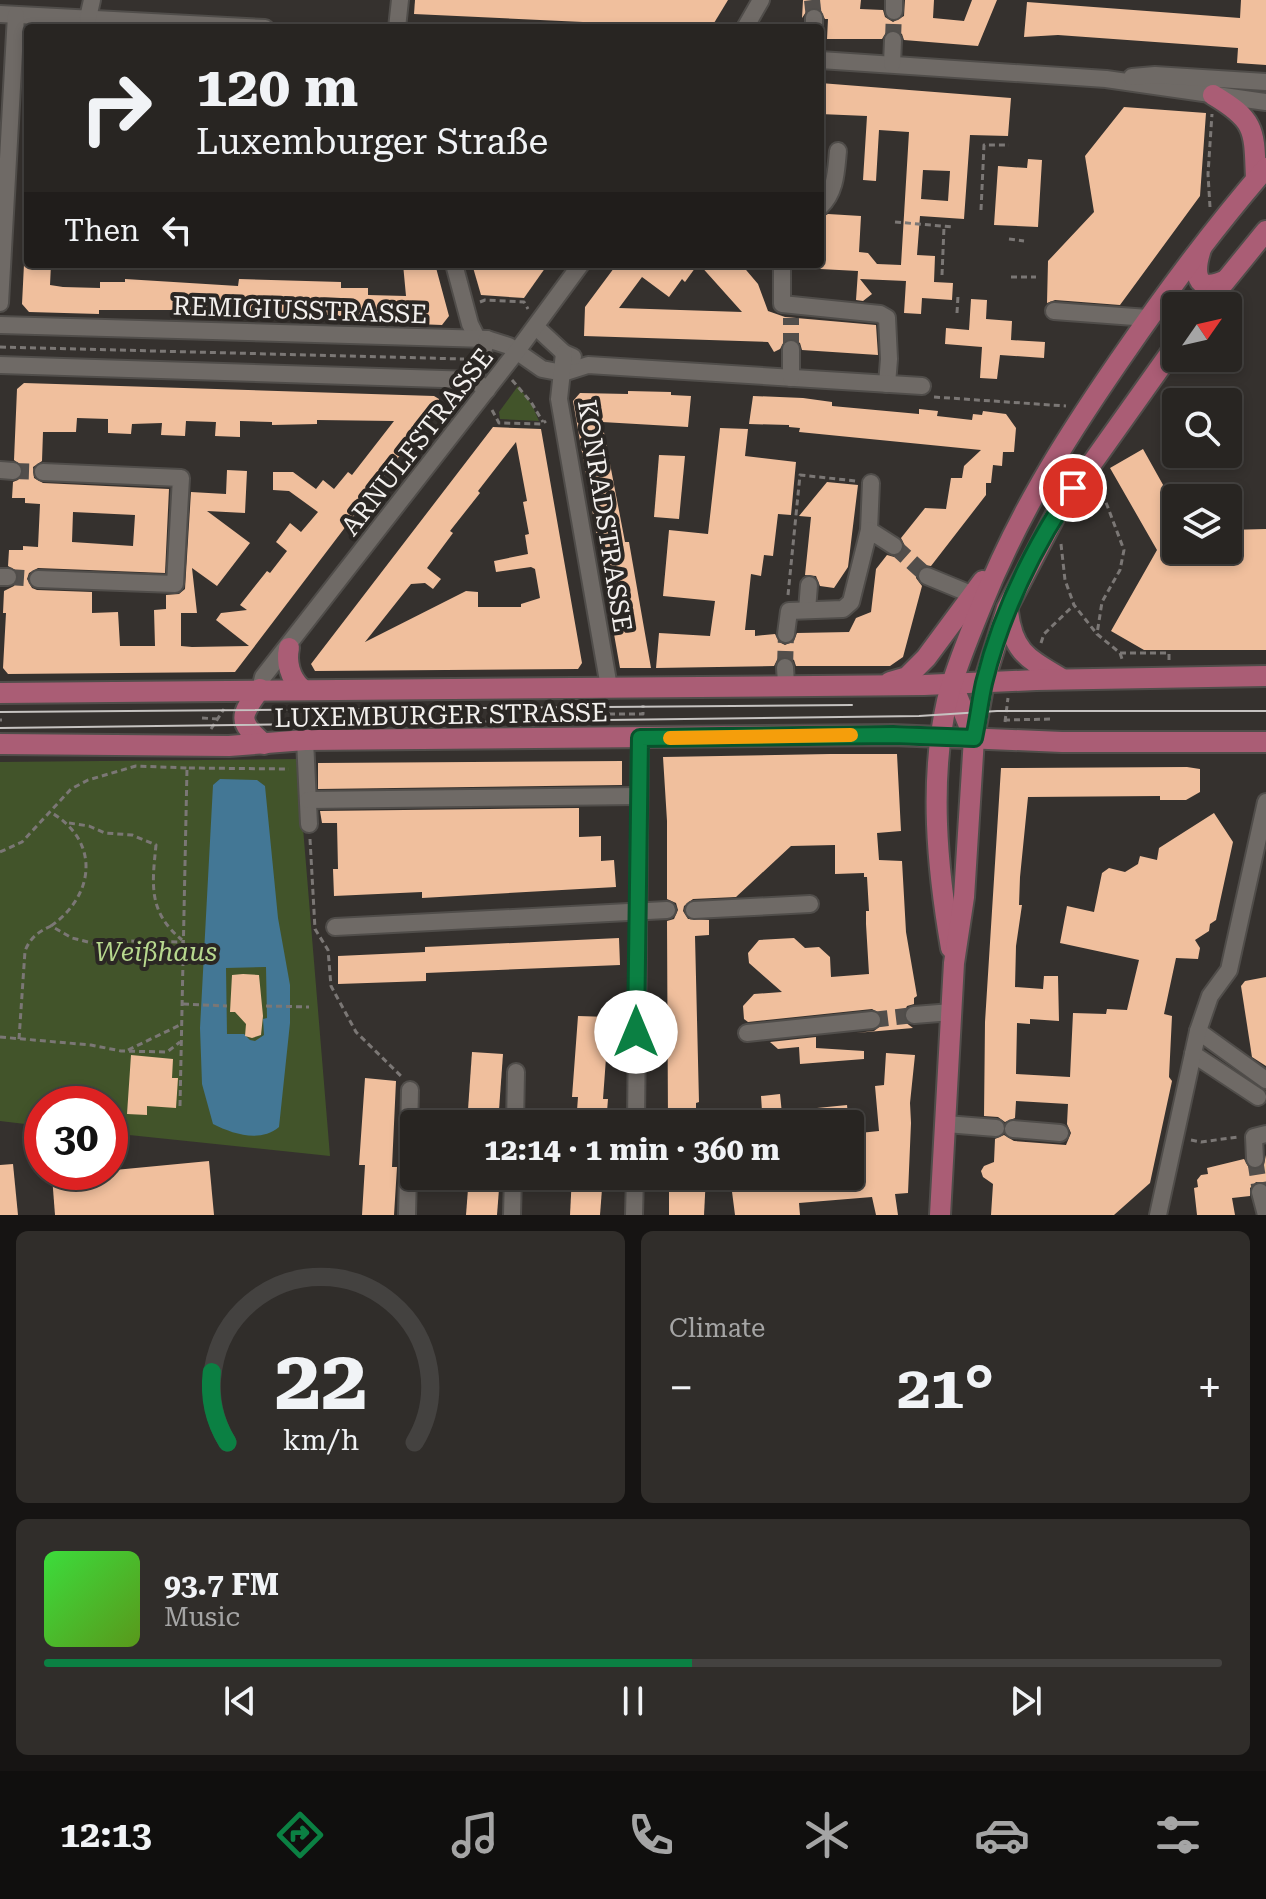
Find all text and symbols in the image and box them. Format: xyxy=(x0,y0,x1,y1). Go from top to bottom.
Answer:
text: 120 m xyxy=(196,54,358,120)
icon: right xyxy=(64,56,168,160)
text: Luxemburger Straße xyxy=(196,121,548,163)
icon: left xyxy=(155,208,199,252)
text: Then xyxy=(64,213,139,248)
street label: REMIGIUSSTRASSE xyxy=(172,291,428,329)
north arrow xyxy=(1162,292,1242,372)
map controls xyxy=(1162,292,1242,564)
street label: ARNULFSTRASSE xyxy=(335,343,499,541)
button: search xyxy=(1162,388,1242,468)
street label: KONRADSTRASSE xyxy=(572,398,638,634)
pin xyxy=(1039,454,1107,522)
icon: arrive xyxy=(1051,466,1095,510)
button: layers xyxy=(1162,484,1242,564)
street label: LUXEMBURGER STRASSE xyxy=(274,697,608,733)
park label: Weißhaus xyxy=(95,937,217,967)
position arrow xyxy=(594,990,678,1074)
speed limit sign: 30 xyxy=(24,1086,128,1190)
text: 12:14 · 1 min · 360 m xyxy=(484,1132,780,1167)
text: Climate xyxy=(669,1313,765,1343)
text: 22 xyxy=(274,1332,367,1429)
text: 21° xyxy=(897,1352,994,1423)
text: − xyxy=(669,1362,694,1414)
text: + xyxy=(1197,1362,1222,1414)
text: km/h xyxy=(282,1423,359,1457)
text: 93.7 FM xyxy=(164,1567,279,1602)
text: Music xyxy=(164,1602,240,1632)
icon: previous xyxy=(218,1679,262,1723)
icon: pause xyxy=(611,1679,655,1723)
icon: next xyxy=(1004,1679,1048,1723)
icon: directions xyxy=(272,1807,328,1863)
icon: music xyxy=(447,1807,503,1863)
icon: phone xyxy=(623,1807,679,1863)
icon: climate xyxy=(799,1807,855,1863)
icon: car xyxy=(974,1807,1030,1863)
icon: filters xyxy=(1150,1807,1206,1863)
text: 12:13 xyxy=(60,1814,152,1856)

